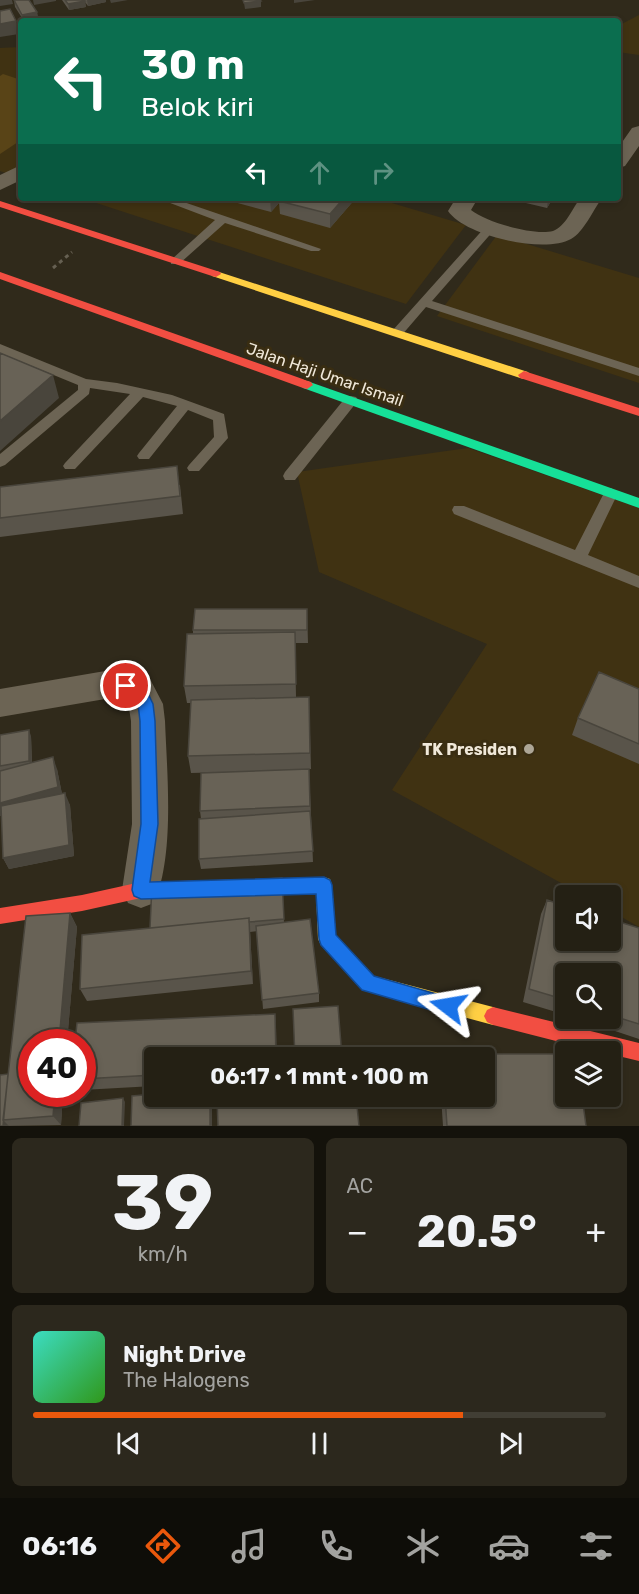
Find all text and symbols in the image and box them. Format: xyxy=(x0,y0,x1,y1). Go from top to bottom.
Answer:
text: 30 m xyxy=(141,40,245,90)
icon: left xyxy=(42,42,120,120)
text: Belok kiri xyxy=(141,91,254,123)
icon: left xyxy=(240,156,273,189)
icon: ahead xyxy=(303,156,336,189)
icon: right xyxy=(366,156,399,189)
street label: Jalan Haji Umar Ismail xyxy=(244,339,406,410)
pin xyxy=(100,660,151,711)
icon: arrive xyxy=(109,669,142,702)
place label: TK Presiden xyxy=(422,740,517,759)
marker: TK Presiden xyxy=(522,742,536,756)
map controls xyxy=(555,885,621,1107)
button: sound xyxy=(555,885,621,951)
button: search xyxy=(555,963,621,1029)
position arrow xyxy=(416,974,480,1038)
speed limit sign: 40 xyxy=(18,1029,96,1107)
button: layers xyxy=(555,1041,621,1107)
text: 06:17 · 1 mnt · 100 m xyxy=(210,1063,429,1090)
text: 39 xyxy=(112,1156,213,1249)
text: AC xyxy=(347,1174,373,1198)
text: 20.5° xyxy=(417,1205,537,1258)
text: − xyxy=(347,1212,368,1251)
text: + xyxy=(585,1212,606,1251)
text: km/h xyxy=(138,1242,188,1266)
text: Night Drive xyxy=(123,1341,246,1368)
text: The Halogens xyxy=(123,1368,250,1392)
icon: previous xyxy=(112,1427,145,1460)
icon: pause xyxy=(303,1427,336,1460)
icon: next xyxy=(494,1427,527,1460)
icon: directions xyxy=(142,1525,184,1567)
icon: music xyxy=(228,1525,270,1567)
icon: phone xyxy=(315,1525,357,1567)
icon: climate xyxy=(402,1525,444,1567)
icon: car xyxy=(488,1525,530,1567)
icon: filters xyxy=(575,1525,617,1567)
text: 06:16 xyxy=(22,1530,97,1562)

